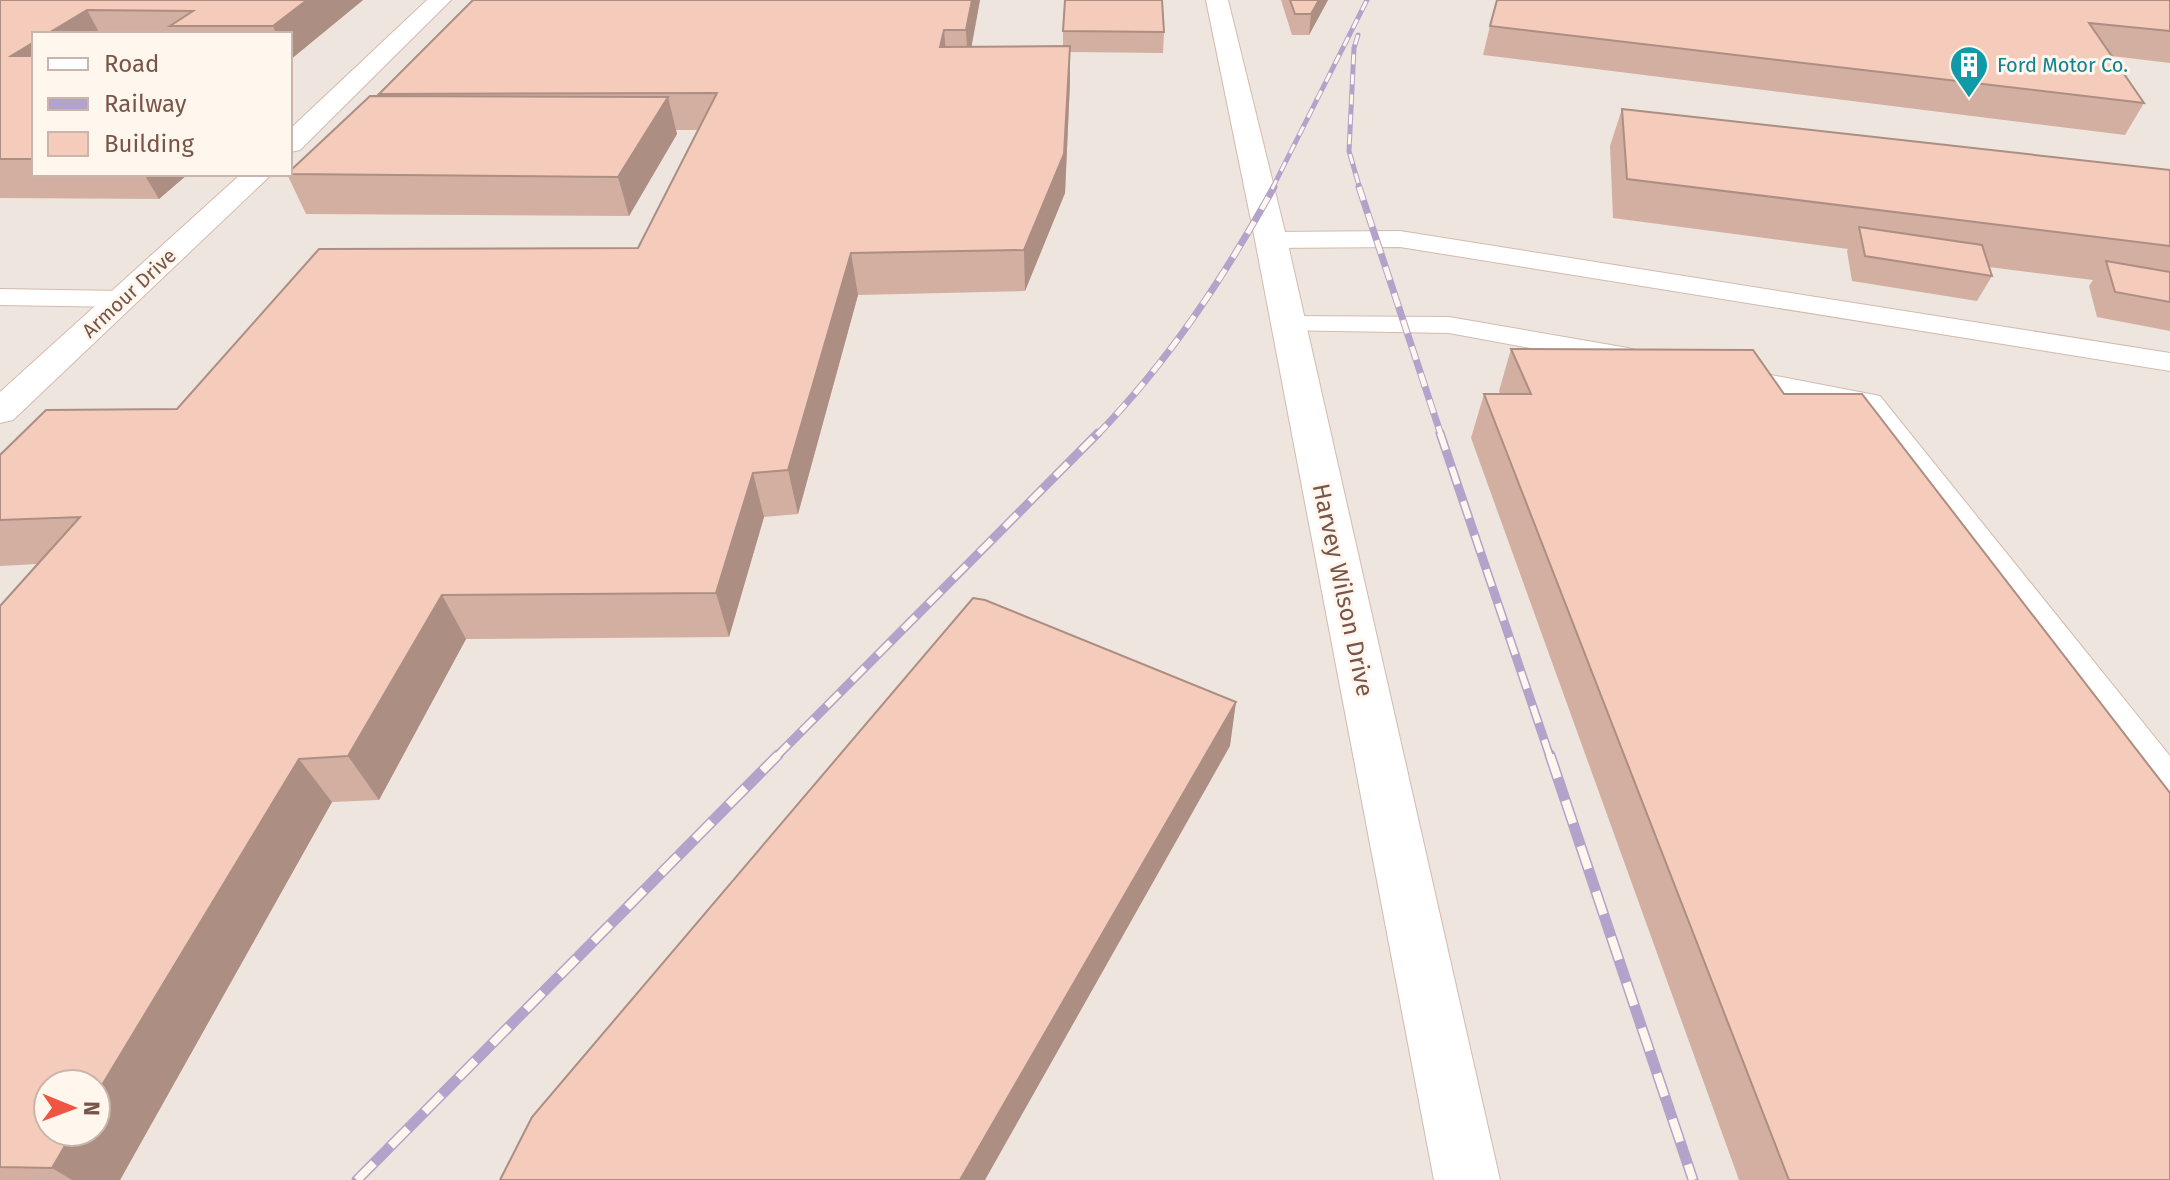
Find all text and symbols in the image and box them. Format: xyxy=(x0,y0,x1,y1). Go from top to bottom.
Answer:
legend xyxy=(32,32,292,176)
building icon: Ford Motor Co. xyxy=(1948,44,1990,99)
text: Road xyxy=(104,50,159,78)
place label: Ford Motor Co. xyxy=(1997,53,2128,77)
text: Railway xyxy=(104,90,187,118)
text: Building xyxy=(104,130,194,158)
street label: Armour Drive xyxy=(77,243,181,343)
street label: Harvey Wilson Drive xyxy=(1307,481,1379,699)
north arrow xyxy=(32,1068,112,1148)
text: N xyxy=(78,1101,105,1116)

